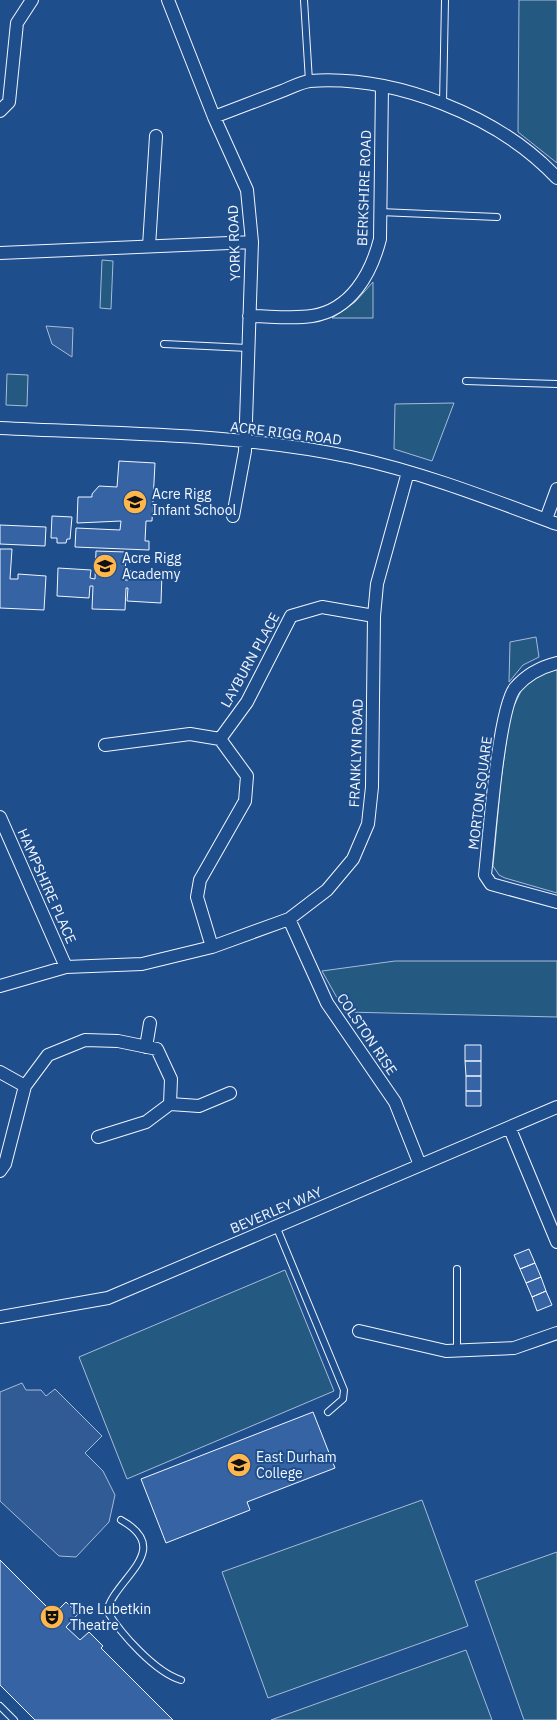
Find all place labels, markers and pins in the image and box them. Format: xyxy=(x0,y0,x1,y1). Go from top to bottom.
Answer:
place label: Acre Rigg Infant School xyxy=(152,485,237,519)
school or university icon: Acre Rigg Infant School xyxy=(122,489,148,515)
place label: Acre Rigg Academy xyxy=(122,549,182,583)
school or university icon: Acre Rigg Academy xyxy=(92,553,118,579)
place label: East Durham College xyxy=(256,1448,337,1482)
school or university icon: East Durham College xyxy=(226,1452,252,1478)
place label: The Lubetkin Theatre xyxy=(70,1600,151,1634)
theatre icon: The Lubetkin Theatre xyxy=(39,1604,65,1630)

